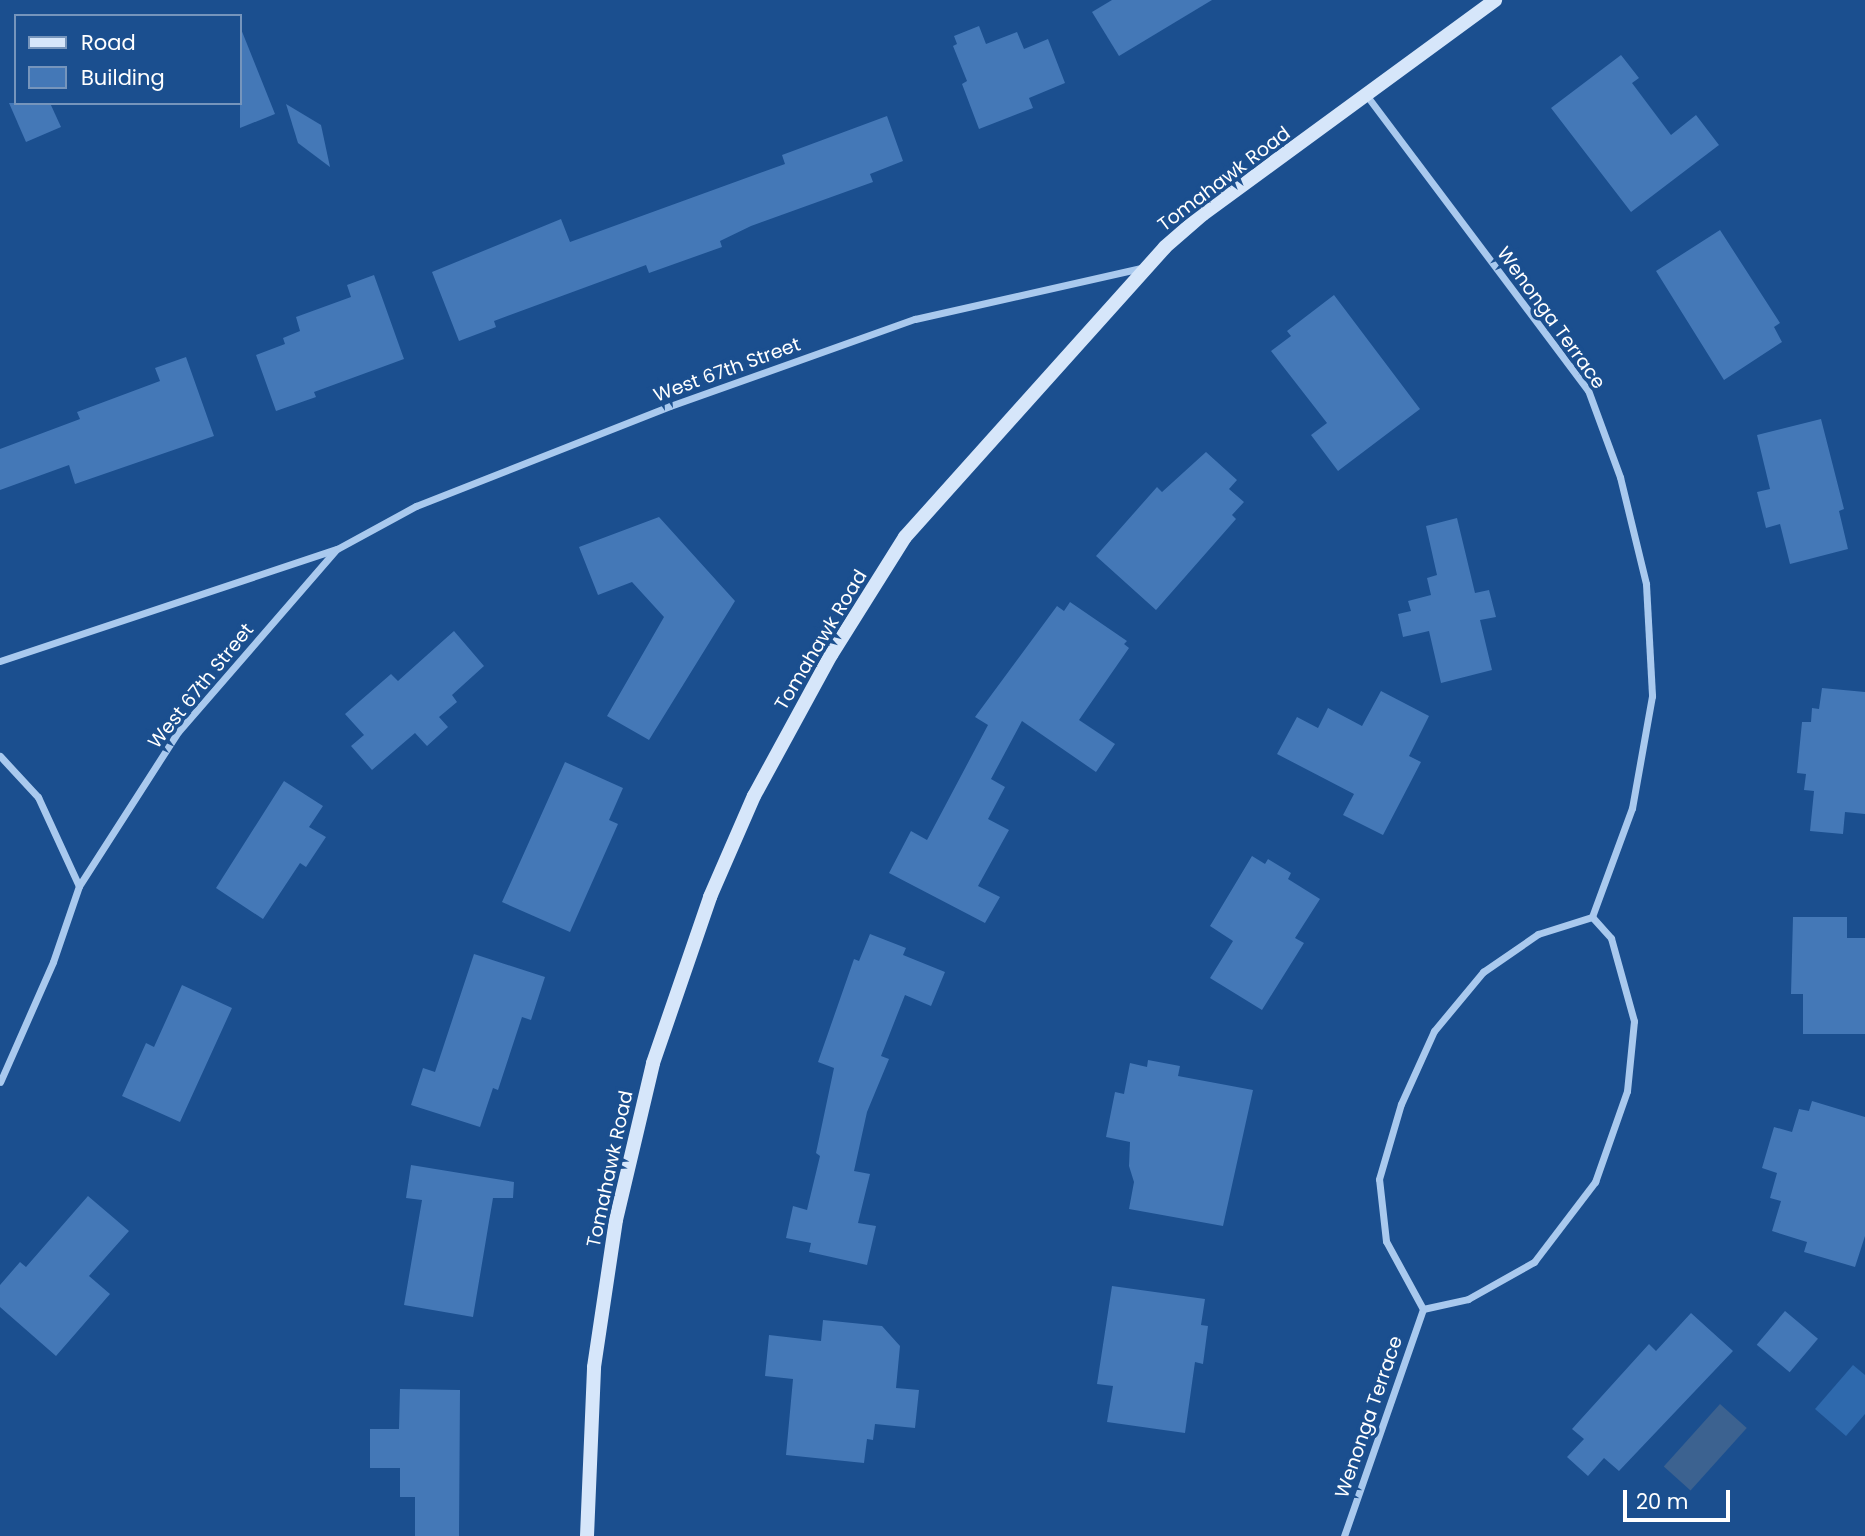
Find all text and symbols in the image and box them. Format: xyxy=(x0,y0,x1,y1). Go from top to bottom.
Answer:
legend xyxy=(14,14,242,105)
text: Road xyxy=(81,28,136,57)
text: Building xyxy=(81,63,165,92)
street label: Tomahawk Road xyxy=(1153,122,1295,236)
street label: Wenonga Terrace xyxy=(1492,243,1610,393)
street label: West 67th Street xyxy=(651,333,803,407)
street label: Tomahawk Road xyxy=(770,566,872,714)
street label: West 67th Street xyxy=(144,619,258,753)
street label: Tomahawk Road xyxy=(582,1089,638,1249)
street label: Wenonga Terrace xyxy=(1331,1333,1407,1501)
scale bar xyxy=(1627,1476,1734,1520)
text: 20 m xyxy=(1636,1487,1689,1516)

